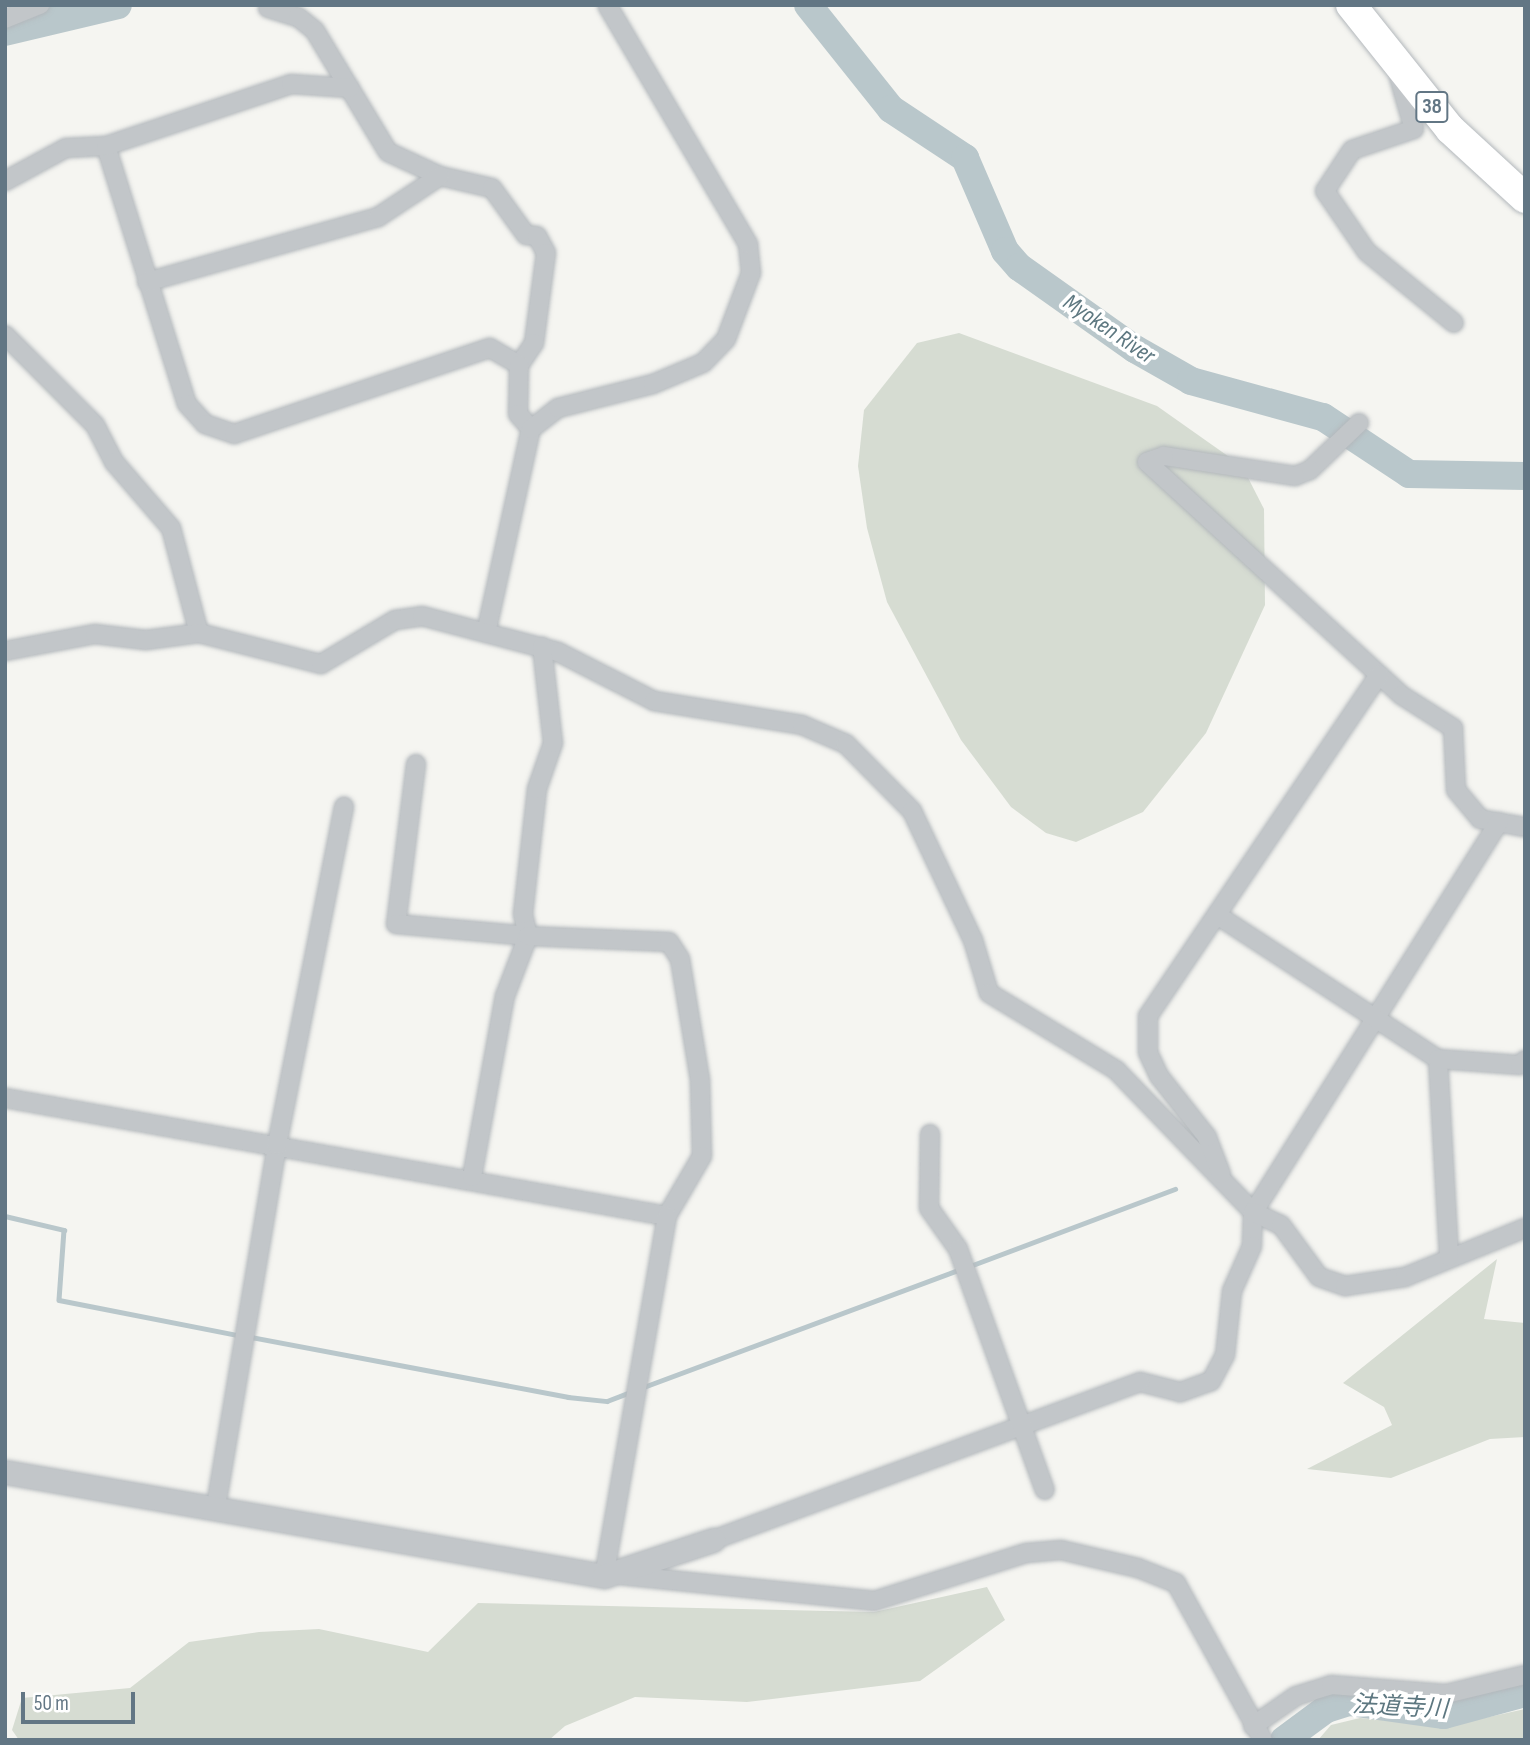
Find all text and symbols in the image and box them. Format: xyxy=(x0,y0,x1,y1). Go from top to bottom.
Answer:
road number: 38 xyxy=(1414,90,1450,124)
water label: Myoken River xyxy=(1058,288,1160,370)
scale bar xyxy=(24,1678,138,1722)
water label: 法道寺川 xyxy=(1351,1690,1449,1724)
text: 50 m xyxy=(34,1691,69,1716)

